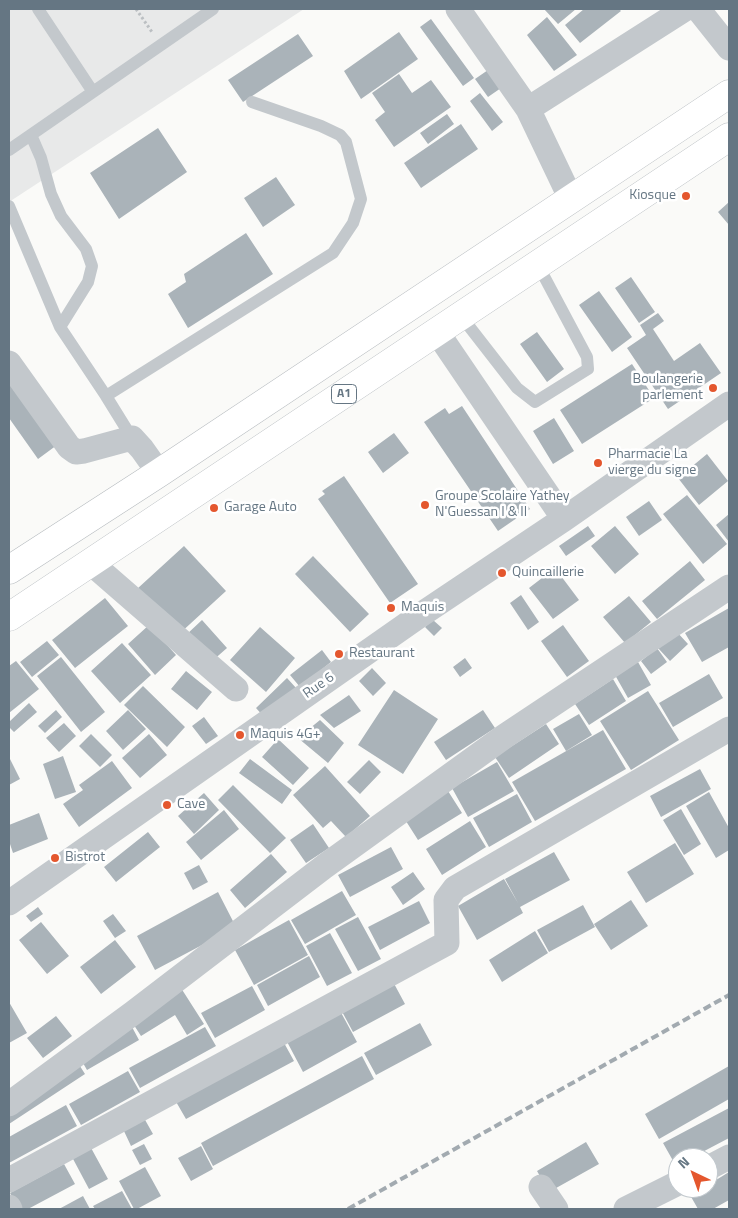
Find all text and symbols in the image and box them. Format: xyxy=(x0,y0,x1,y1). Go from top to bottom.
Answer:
place label: Kiosque xyxy=(629,188,676,204)
marker: Kiosque xyxy=(680,190,692,202)
place label: Boulangerie parlement xyxy=(633,372,703,404)
marker: Boulangerie parlement xyxy=(707,382,719,394)
road number: A1 xyxy=(332,384,356,404)
place label: Pharmacie La vierge du signe xyxy=(608,447,696,480)
marker: Pharmacie La vierge du signe xyxy=(592,457,604,469)
place label: Groupe Scolaire Yathey N'Guessan I & II xyxy=(435,489,570,522)
marker: Groupe Scolaire Yathey N'Guessan I & II xyxy=(419,499,431,511)
place label: Garage Auto xyxy=(224,500,297,516)
marker: Garage Auto xyxy=(208,502,220,514)
place label: Quincaillerie xyxy=(512,565,584,581)
marker: Quincaillerie xyxy=(496,567,508,579)
place label: Maquis xyxy=(401,600,444,616)
marker: Maquis xyxy=(385,602,397,614)
place label: Restaurant xyxy=(349,646,415,662)
marker: Restaurant xyxy=(333,648,345,660)
street label: Rue 6 xyxy=(300,669,338,703)
place label: Maquis 4G+ xyxy=(250,727,321,743)
marker: Maquis 4G+ xyxy=(234,729,246,741)
place label: Cave xyxy=(177,797,205,813)
marker: Cave xyxy=(161,799,173,811)
place label: Bistrot xyxy=(65,850,105,866)
marker: Bistrot xyxy=(49,852,61,864)
north arrow xyxy=(668,1148,718,1198)
text: N xyxy=(673,1151,694,1173)

